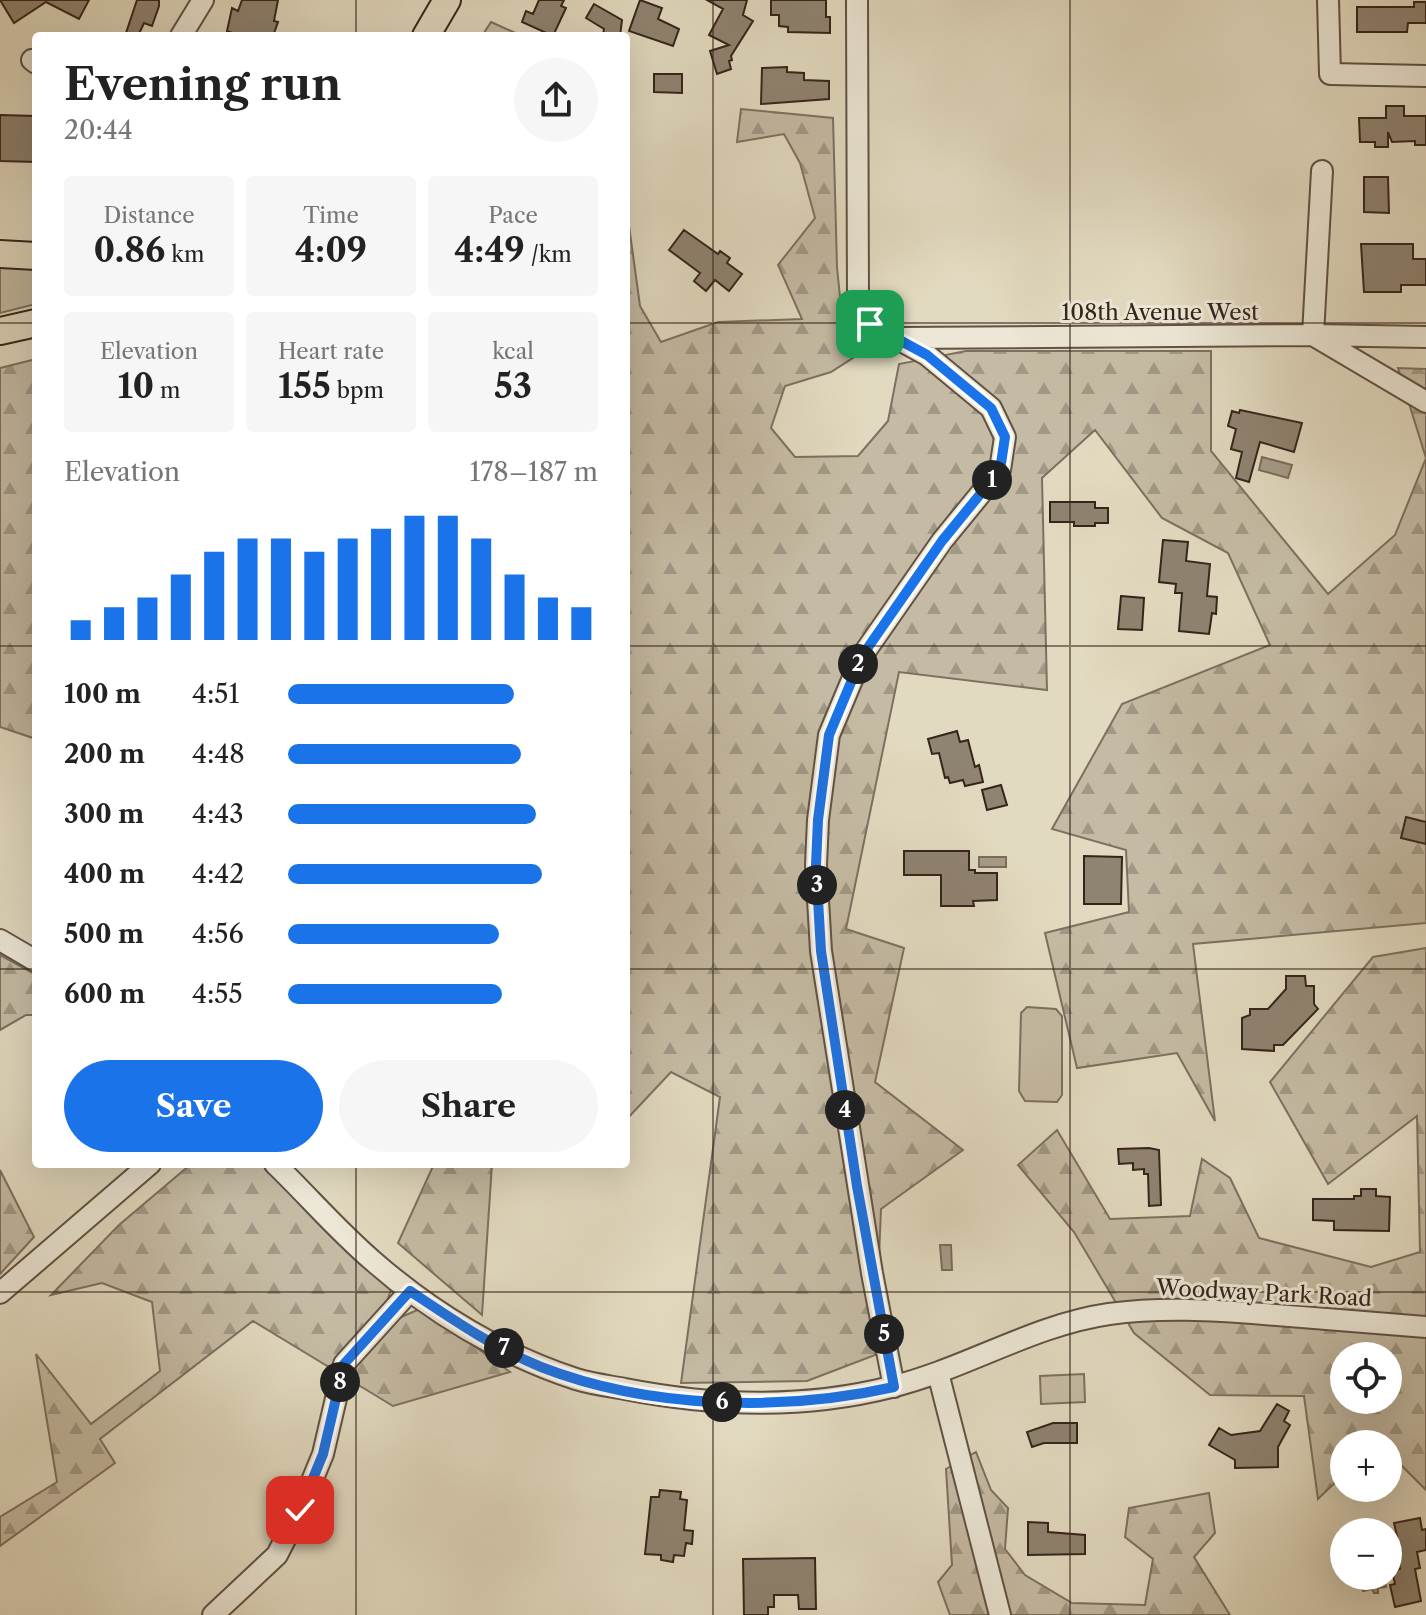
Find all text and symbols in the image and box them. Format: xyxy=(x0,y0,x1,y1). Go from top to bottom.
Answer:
text: Evening run xyxy=(64,57,341,111)
button: share xyxy=(514,58,598,142)
text: 20:44 xyxy=(64,114,133,146)
text: Distance xyxy=(103,202,195,229)
text: Time xyxy=(303,202,359,229)
text: Pace xyxy=(488,202,538,229)
text: 0.86 xyxy=(94,229,165,271)
text: 4:09 xyxy=(295,229,367,271)
text: 4:49 xyxy=(454,229,525,271)
text: km xyxy=(165,241,204,268)
text: /km xyxy=(525,241,572,268)
pin xyxy=(836,290,904,358)
street label: 108th Avenue West xyxy=(1061,299,1259,326)
icon: arrive xyxy=(848,302,892,346)
text: Elevation xyxy=(100,338,198,365)
text: Heart rate xyxy=(278,338,384,365)
text: kcal xyxy=(492,338,534,365)
text: 10 xyxy=(117,365,154,407)
text: 155 xyxy=(278,365,331,407)
text: 53 xyxy=(494,365,532,407)
text: m xyxy=(154,377,181,404)
text: bpm xyxy=(331,377,384,404)
text: Elevation xyxy=(64,456,180,488)
text: 178–187 m xyxy=(470,456,598,488)
pin: 1 xyxy=(972,460,1012,500)
text: 1 xyxy=(987,466,997,493)
pin: 2 xyxy=(838,644,878,684)
text: 2 xyxy=(852,650,865,677)
text: 100 m xyxy=(64,678,141,710)
text: 4:51 xyxy=(192,678,239,710)
text: 200 m xyxy=(64,738,145,770)
text: 4:48 xyxy=(192,738,245,770)
text: 300 m xyxy=(64,798,144,830)
text: 4:43 xyxy=(192,798,244,830)
text: 400 m xyxy=(64,858,145,890)
text: 4:42 xyxy=(192,858,244,890)
pin: 3 xyxy=(797,865,837,905)
text: 3 xyxy=(811,871,823,898)
text: 500 m xyxy=(64,918,144,950)
text: 4:56 xyxy=(192,918,244,950)
text: 600 m xyxy=(64,978,145,1010)
text: 4:55 xyxy=(192,978,243,1010)
button: Save xyxy=(64,1060,323,1152)
button: Share xyxy=(339,1060,598,1152)
pin: 4 xyxy=(825,1090,865,1130)
text: 4 xyxy=(838,1096,852,1123)
street label: Woodway Park Road xyxy=(1154,1274,1373,1312)
pin: 5 xyxy=(864,1314,904,1354)
text: 5 xyxy=(878,1320,890,1347)
pin: 7 xyxy=(484,1328,524,1368)
text: 7 xyxy=(498,1334,510,1361)
map controls xyxy=(1330,1342,1402,1590)
button: locate xyxy=(1330,1342,1402,1414)
pin: 8 xyxy=(320,1362,360,1402)
text: 8 xyxy=(333,1368,347,1395)
pin: 6 xyxy=(702,1382,742,1422)
text: 6 xyxy=(715,1388,729,1415)
button: + xyxy=(1330,1430,1402,1502)
pin xyxy=(266,1476,334,1544)
icon: check xyxy=(278,1488,322,1532)
button: − xyxy=(1330,1518,1402,1590)

